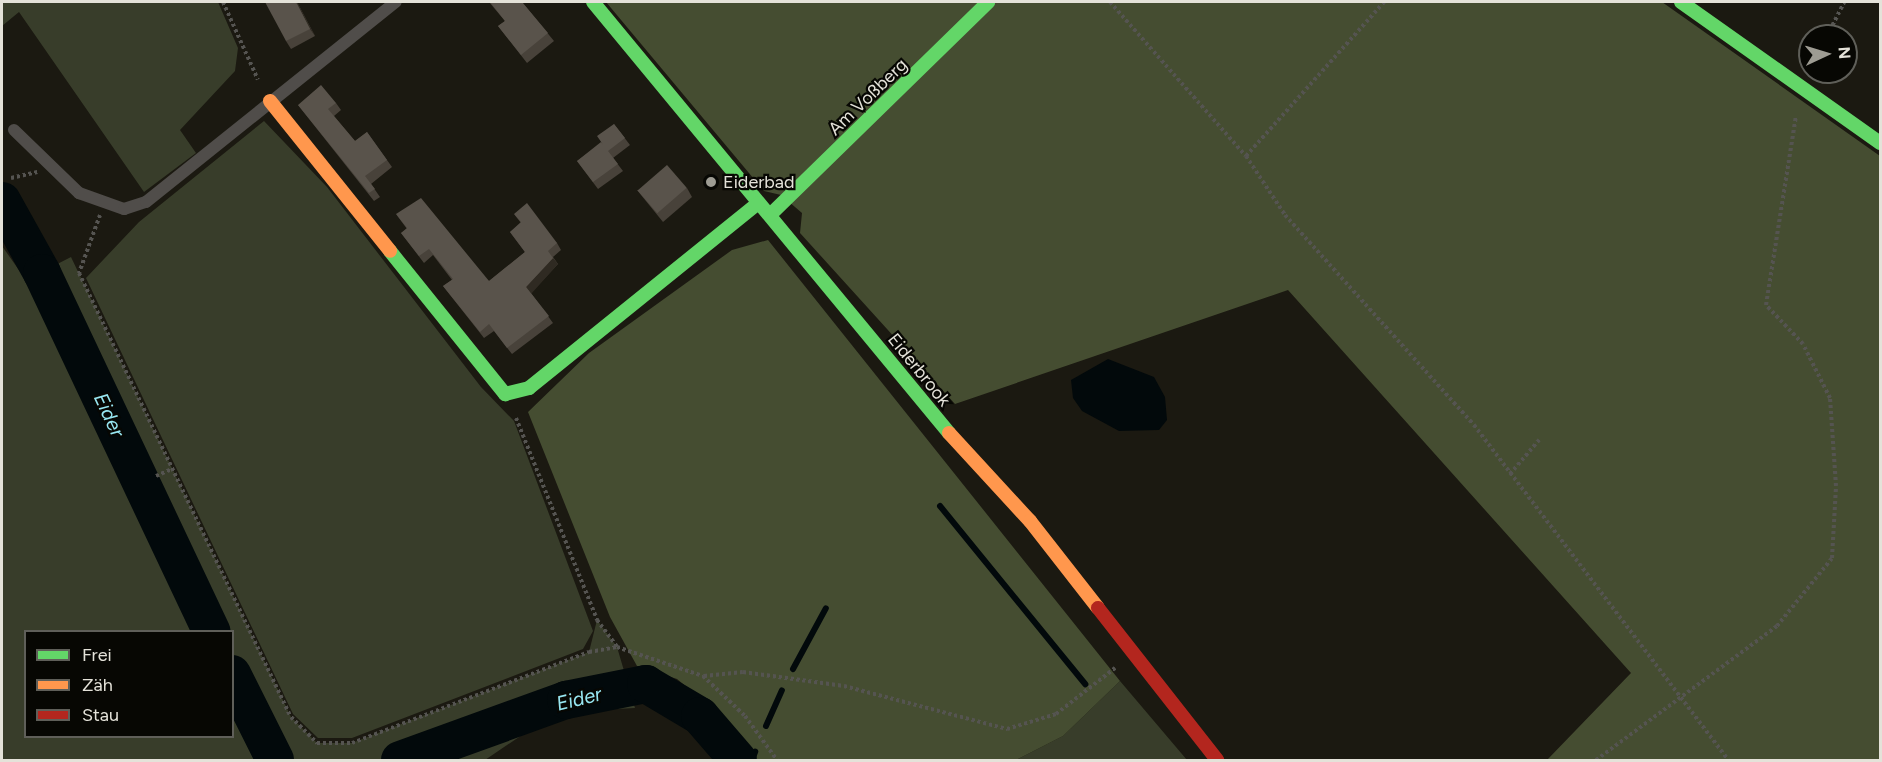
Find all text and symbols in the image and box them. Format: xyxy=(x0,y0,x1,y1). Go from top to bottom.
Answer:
north arrow xyxy=(1798,24,1858,84)
text: N xyxy=(1835,46,1854,60)
street label: Am Voßberg xyxy=(824,54,912,140)
place label: Eiderbad xyxy=(723,171,795,193)
marker: Eiderbad xyxy=(704,175,718,189)
street label: Eiderbrook xyxy=(883,329,955,411)
water label: Eider xyxy=(88,389,130,441)
legend xyxy=(24,630,234,738)
text: Frei xyxy=(82,644,112,666)
text: Zäh xyxy=(82,674,113,696)
water label: Eider xyxy=(554,682,604,716)
text: Stau xyxy=(82,704,119,726)

